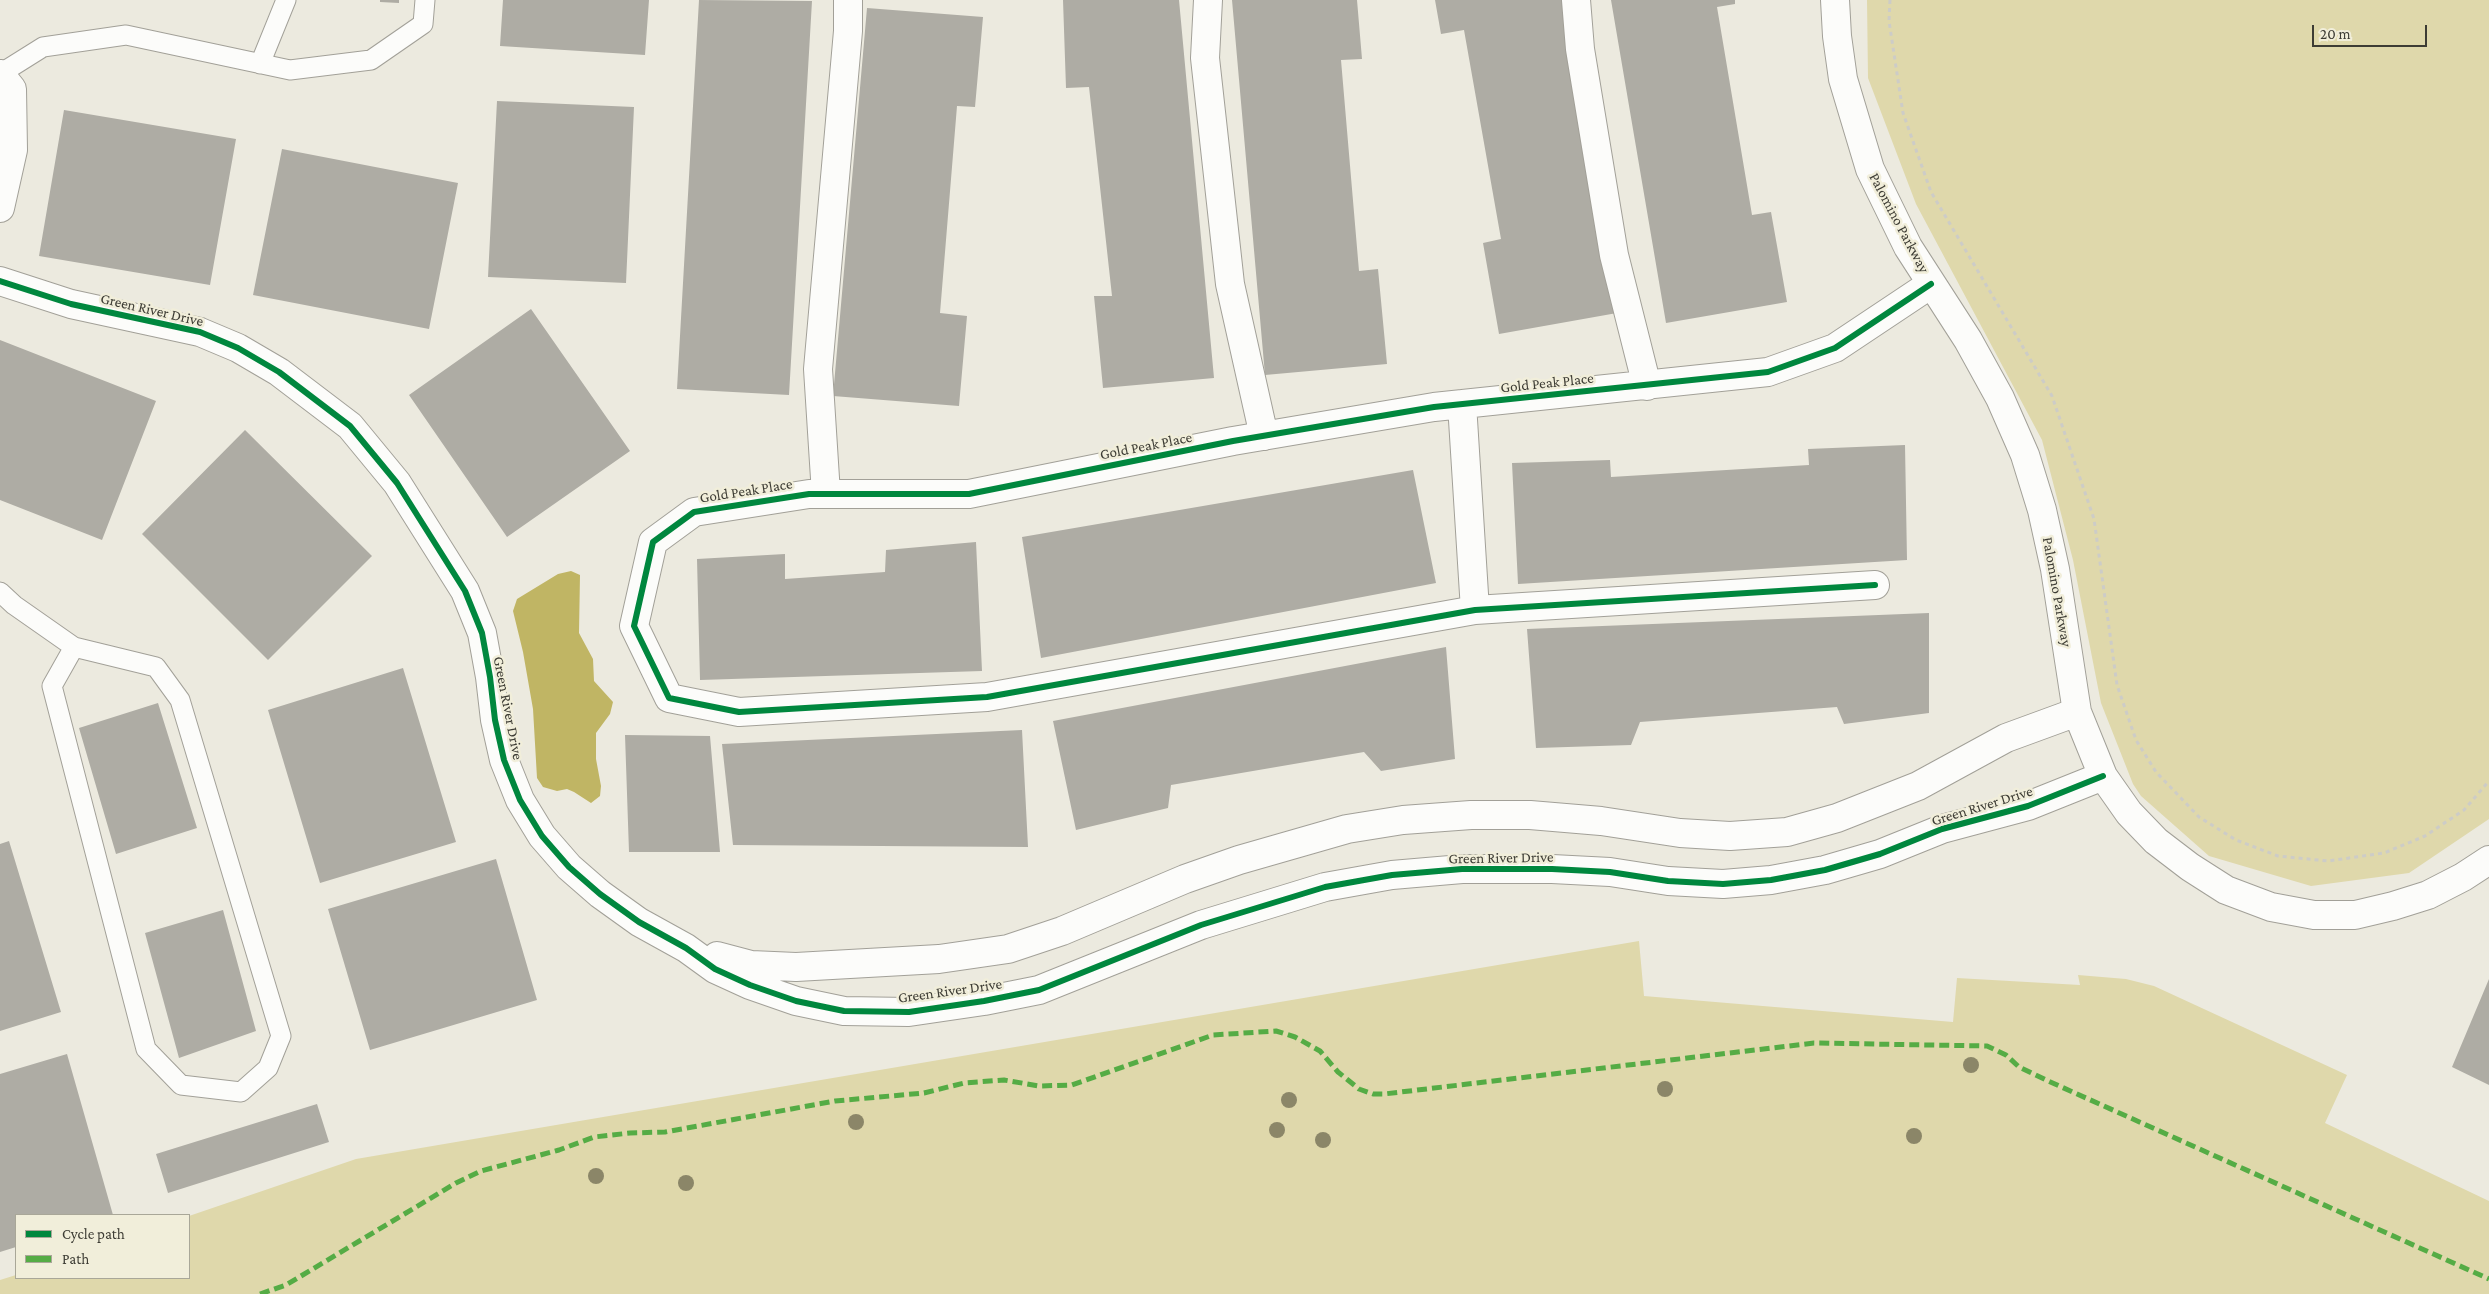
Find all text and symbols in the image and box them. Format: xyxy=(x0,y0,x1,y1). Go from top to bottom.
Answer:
scale bar xyxy=(2314,15,2429,47)
text: 20 m xyxy=(2320,26,2351,42)
street label: Palomino Parkway xyxy=(1865,170,1933,276)
street label: Green River Drive xyxy=(99,289,205,331)
street label: Gold Peak Place xyxy=(1500,369,1594,397)
street label: Gold Peak Place xyxy=(1098,428,1194,464)
street label: Gold Peak Place xyxy=(698,475,794,507)
street label: Palomino Parkway xyxy=(2038,536,2076,648)
street label: Green River Drive xyxy=(489,655,527,761)
street label: Green River Drive xyxy=(1929,782,2035,830)
street label: Green River Drive xyxy=(1448,848,1554,868)
street label: Green River Drive xyxy=(897,975,1003,1007)
legend xyxy=(15,1214,190,1279)
text: Cycle path xyxy=(62,1226,125,1242)
text: Path xyxy=(62,1251,89,1267)

